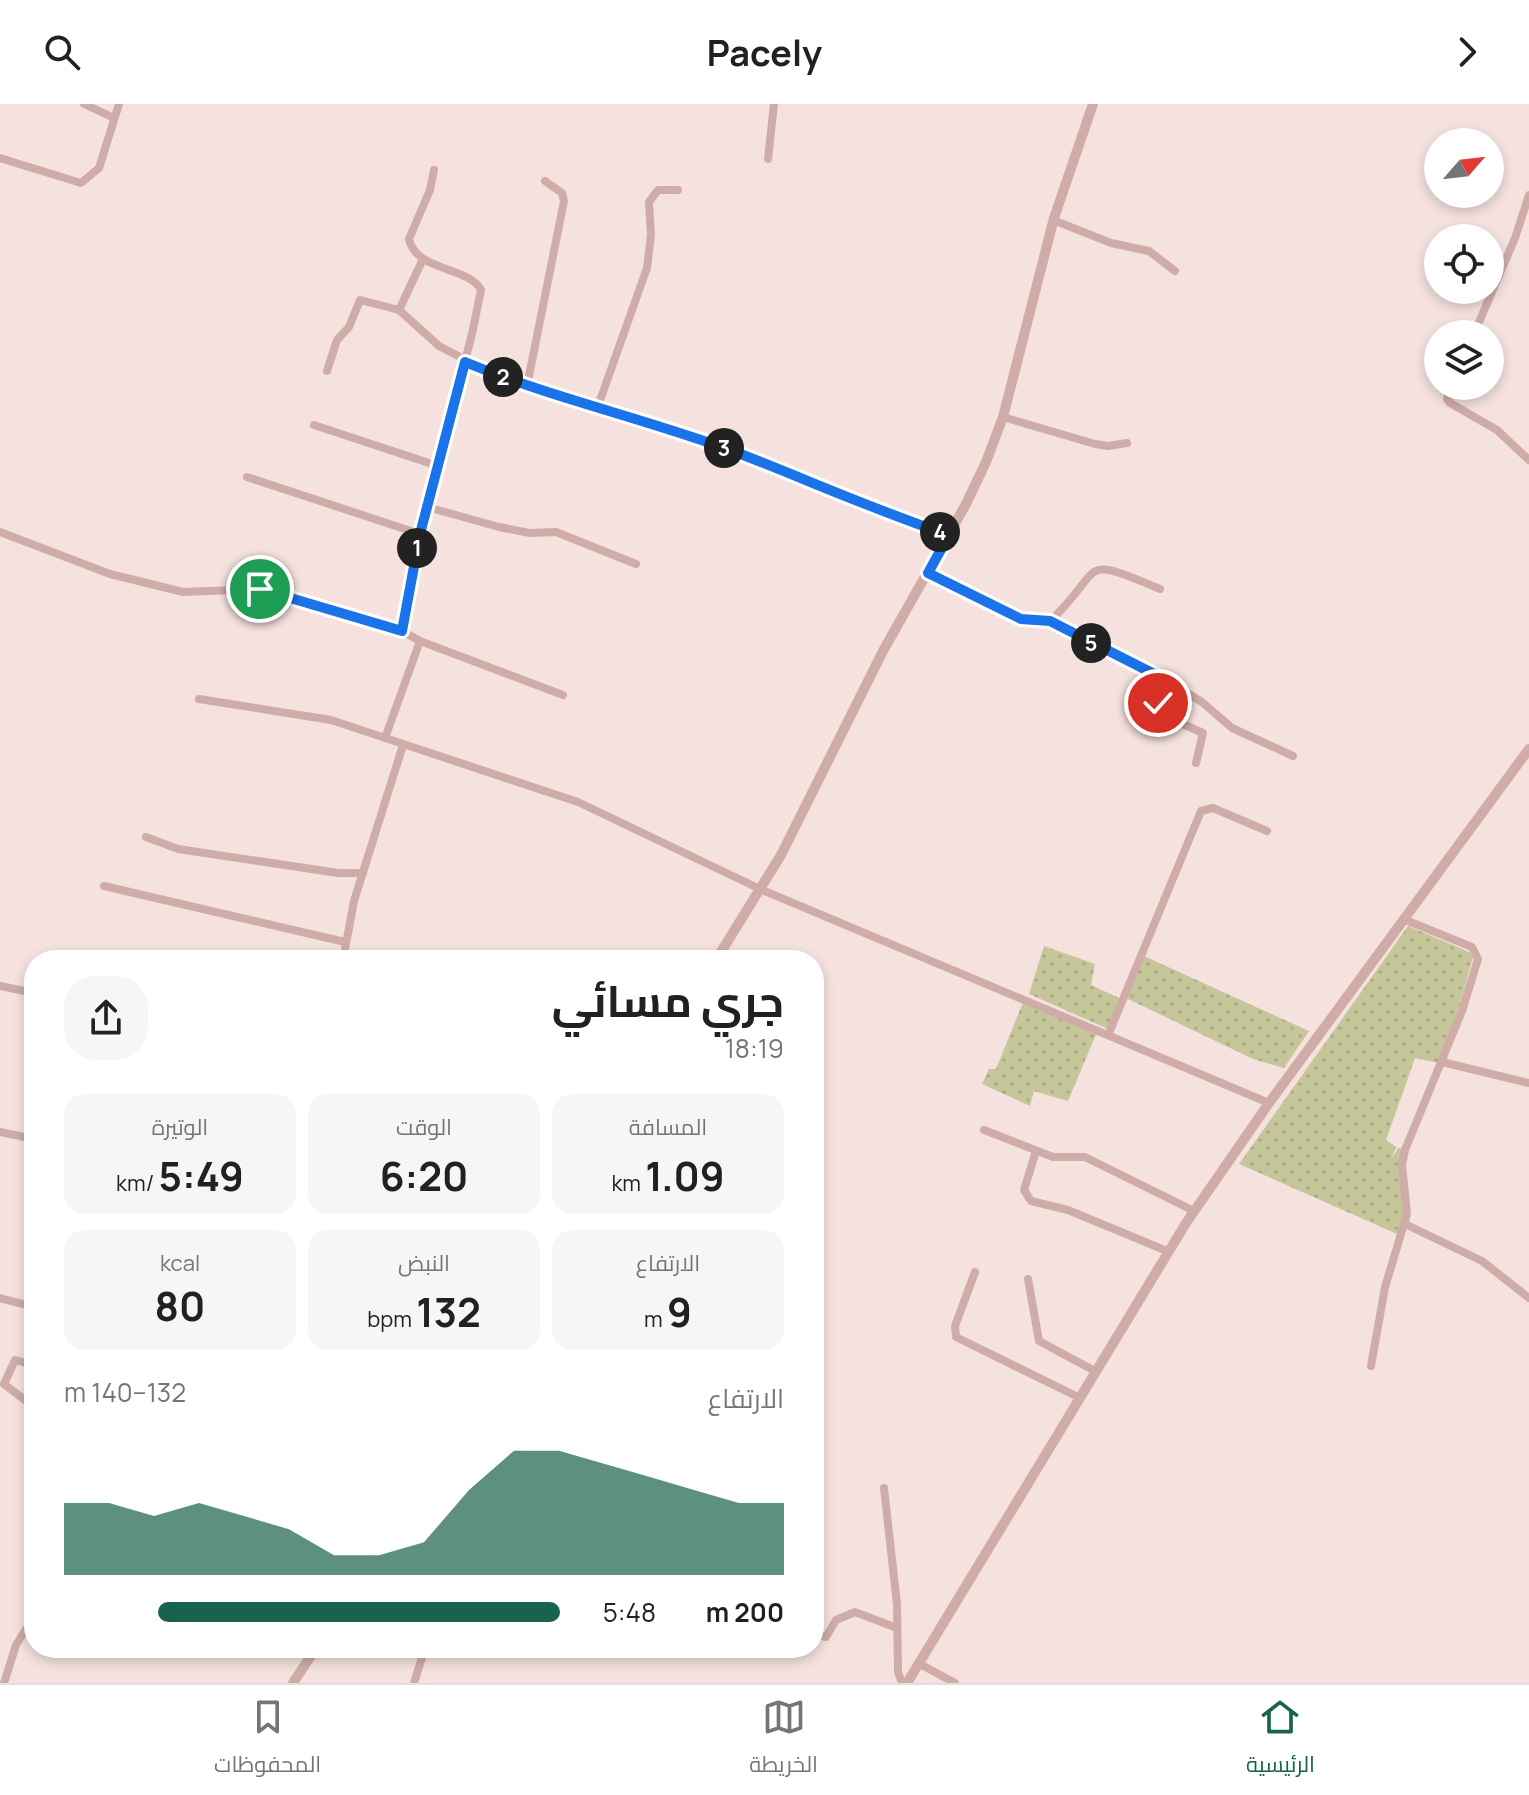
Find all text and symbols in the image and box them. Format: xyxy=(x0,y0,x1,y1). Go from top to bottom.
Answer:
text: Pacely xyxy=(707,28,822,77)
icon: search xyxy=(40,30,84,74)
icon: forward xyxy=(1445,30,1489,74)
north arrow xyxy=(1424,128,1504,208)
map controls xyxy=(1424,128,1504,400)
button: locate xyxy=(1424,224,1504,304)
button: layers xyxy=(1424,320,1504,400)
pin: 2 xyxy=(483,357,523,397)
text: 2 xyxy=(496,362,510,392)
pin: 3 xyxy=(704,428,744,468)
text: 3 xyxy=(718,433,730,463)
pin: 4 xyxy=(920,512,960,552)
text: 4 xyxy=(933,517,947,547)
pin: 1 xyxy=(397,528,437,568)
text: 1 xyxy=(412,533,422,563)
pin xyxy=(226,555,294,623)
icon: arrive xyxy=(238,567,282,611)
pin: 5 xyxy=(1071,623,1111,663)
text: 5 xyxy=(1085,628,1097,658)
pin xyxy=(1124,669,1192,737)
icon: check xyxy=(1136,681,1180,725)
text: جري مسائي xyxy=(552,970,784,1030)
button: share xyxy=(64,976,148,1060)
text: 18:19 xyxy=(725,1030,784,1066)
text: الوتيرة xyxy=(152,1112,208,1142)
text: الوقت xyxy=(396,1112,452,1142)
text: المسافة xyxy=(629,1112,707,1142)
text: 5:49 xyxy=(159,1148,244,1203)
text: 6:20 xyxy=(380,1148,468,1203)
text: 1.09 xyxy=(645,1148,725,1203)
text: /km xyxy=(116,1168,159,1198)
text: km xyxy=(611,1168,645,1198)
text: kcal xyxy=(160,1248,200,1278)
text: النبض xyxy=(398,1248,450,1278)
text: الارتفاع xyxy=(636,1248,700,1278)
text: 80 xyxy=(155,1278,205,1333)
text: 132 xyxy=(416,1284,481,1339)
text: 9 xyxy=(667,1284,692,1339)
text: bpm xyxy=(367,1304,416,1334)
text: m xyxy=(644,1304,667,1334)
text: 132–140 m xyxy=(64,1374,186,1410)
text: الارتفاع xyxy=(708,1380,784,1416)
text: 5:48 xyxy=(603,1594,656,1630)
text: 200 m xyxy=(706,1594,784,1630)
tab: المحفوظات xyxy=(214,1695,321,1785)
tab: الخريطة xyxy=(749,1695,818,1785)
tab: الرئيسية xyxy=(1246,1695,1315,1785)

